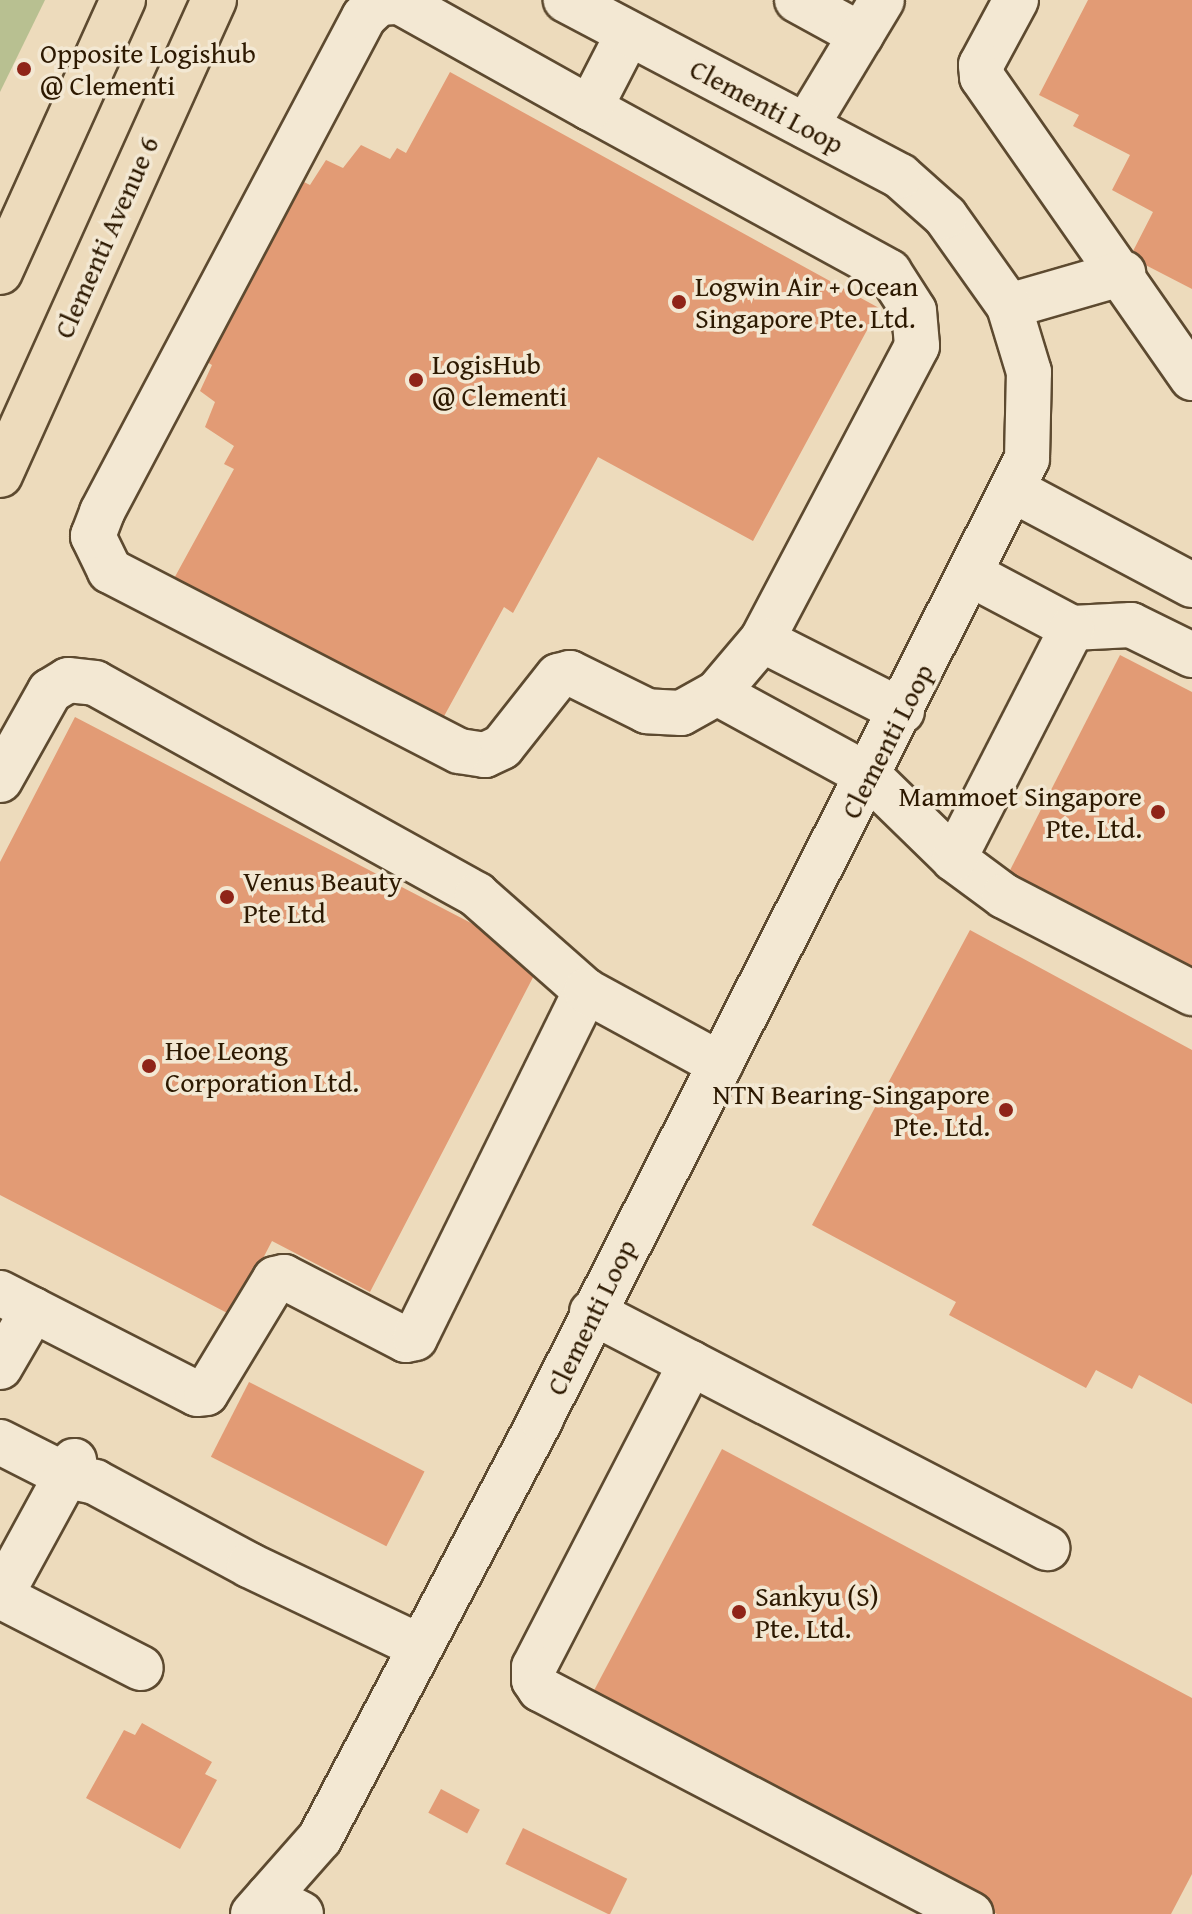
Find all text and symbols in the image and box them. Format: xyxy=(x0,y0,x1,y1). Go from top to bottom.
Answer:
place label: Opposite Logishub @ Clementi xyxy=(40,36,256,102)
street label: Clementi Loop xyxy=(684,51,850,161)
marker: Opposite Logishub @ Clementi xyxy=(15,60,33,78)
street label: Clementi Avenue 6 xyxy=(46,131,166,343)
place label: Logwin Air + Ocean Singapore Pte. Ltd. xyxy=(695,269,918,335)
marker: Logwin Air + Ocean Singapore Pte. Ltd. xyxy=(670,293,688,311)
place label: LogisHub @ Clementi xyxy=(432,347,567,413)
marker: LogisHub @ Clementi xyxy=(407,371,425,389)
street label: Clementi Loop xyxy=(834,658,940,824)
place label: Mammoet Singapore Pte. Ltd. xyxy=(899,779,1142,845)
marker: Mammoet Singapore Pte. Ltd. xyxy=(1149,803,1167,821)
place label: Venus Beauty Pte Ltd xyxy=(243,864,402,930)
marker: Venus Beauty Pte Ltd xyxy=(218,888,236,906)
place label: Hoe Leong Corporation Ltd. xyxy=(165,1033,359,1099)
marker: Hoe Leong Corporation Ltd. xyxy=(140,1057,158,1075)
place label: NTN Bearing-Singapore Pte. Ltd. xyxy=(713,1077,990,1143)
marker: NTN Bearing-Singapore Pte. Ltd. xyxy=(997,1101,1015,1119)
street label: Clementi Loop xyxy=(539,1234,643,1400)
place label: Sankyu (S) Pte. Ltd. xyxy=(755,1579,879,1645)
marker: Sankyu (S) Pte. Ltd. xyxy=(730,1603,748,1621)

